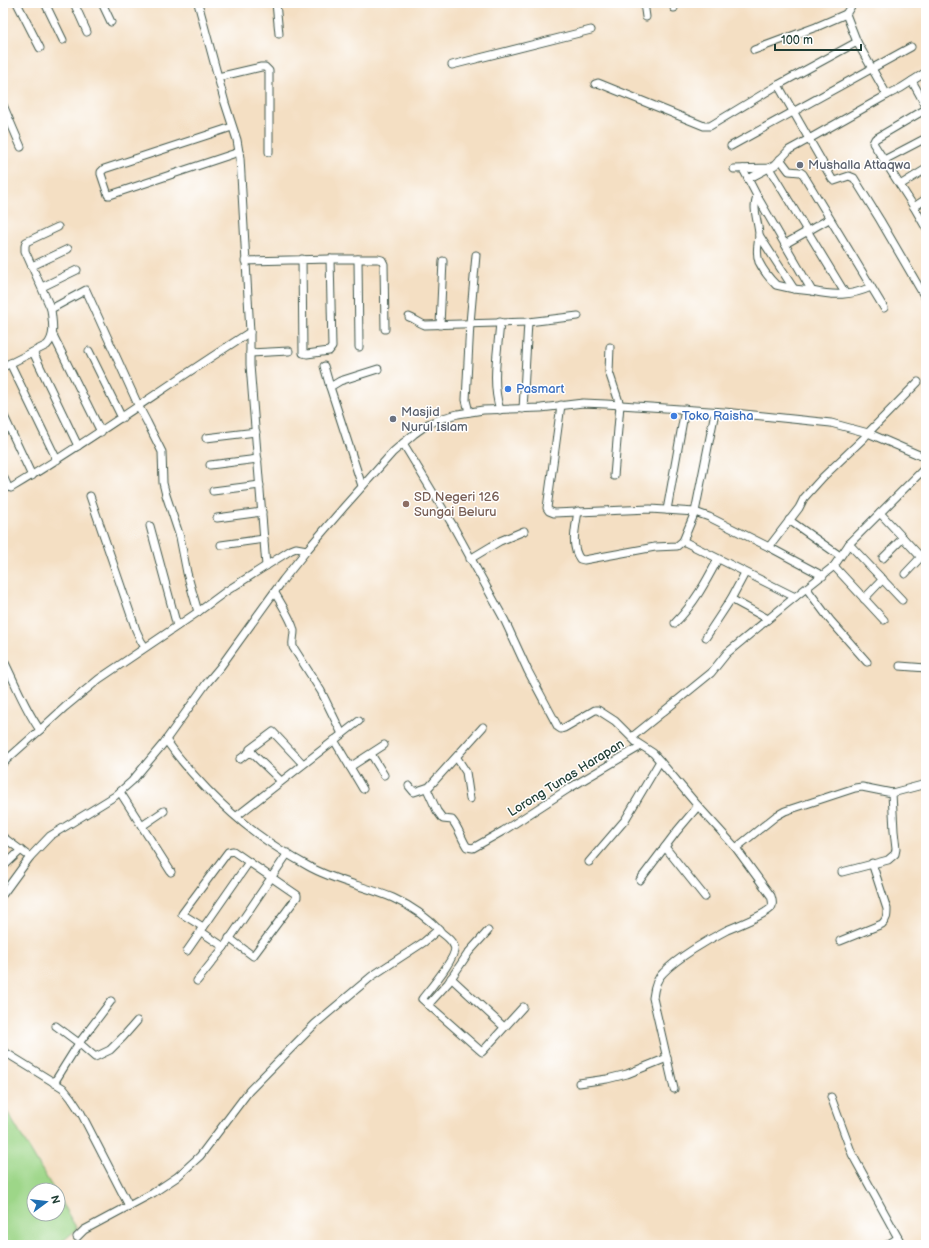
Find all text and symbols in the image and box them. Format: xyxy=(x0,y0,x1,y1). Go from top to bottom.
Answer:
scale bar xyxy=(775,26,861,52)
text: 100 m xyxy=(781,33,813,48)
place label: Mushalla Attaqwa xyxy=(808,157,911,173)
marker: Mushalla Attaqwa xyxy=(795,160,805,170)
place label: Pasmart xyxy=(516,381,564,397)
marker: Pasmart xyxy=(503,384,513,394)
place label: Masjid Nurul Islam xyxy=(401,404,468,435)
place label: Toko Raisha xyxy=(682,408,754,424)
marker: Toko Raisha xyxy=(669,411,679,421)
marker: Masjid Nurul Islam xyxy=(388,414,398,424)
place label: SD Negeri 126 Sungai Beluru xyxy=(414,489,500,520)
marker: SD Negeri 126 Sungai Beluru xyxy=(401,499,411,509)
street label: Lorong Tunas Harapan xyxy=(505,736,627,820)
north arrow xyxy=(26,1182,66,1222)
text: N xyxy=(48,1194,63,1205)

